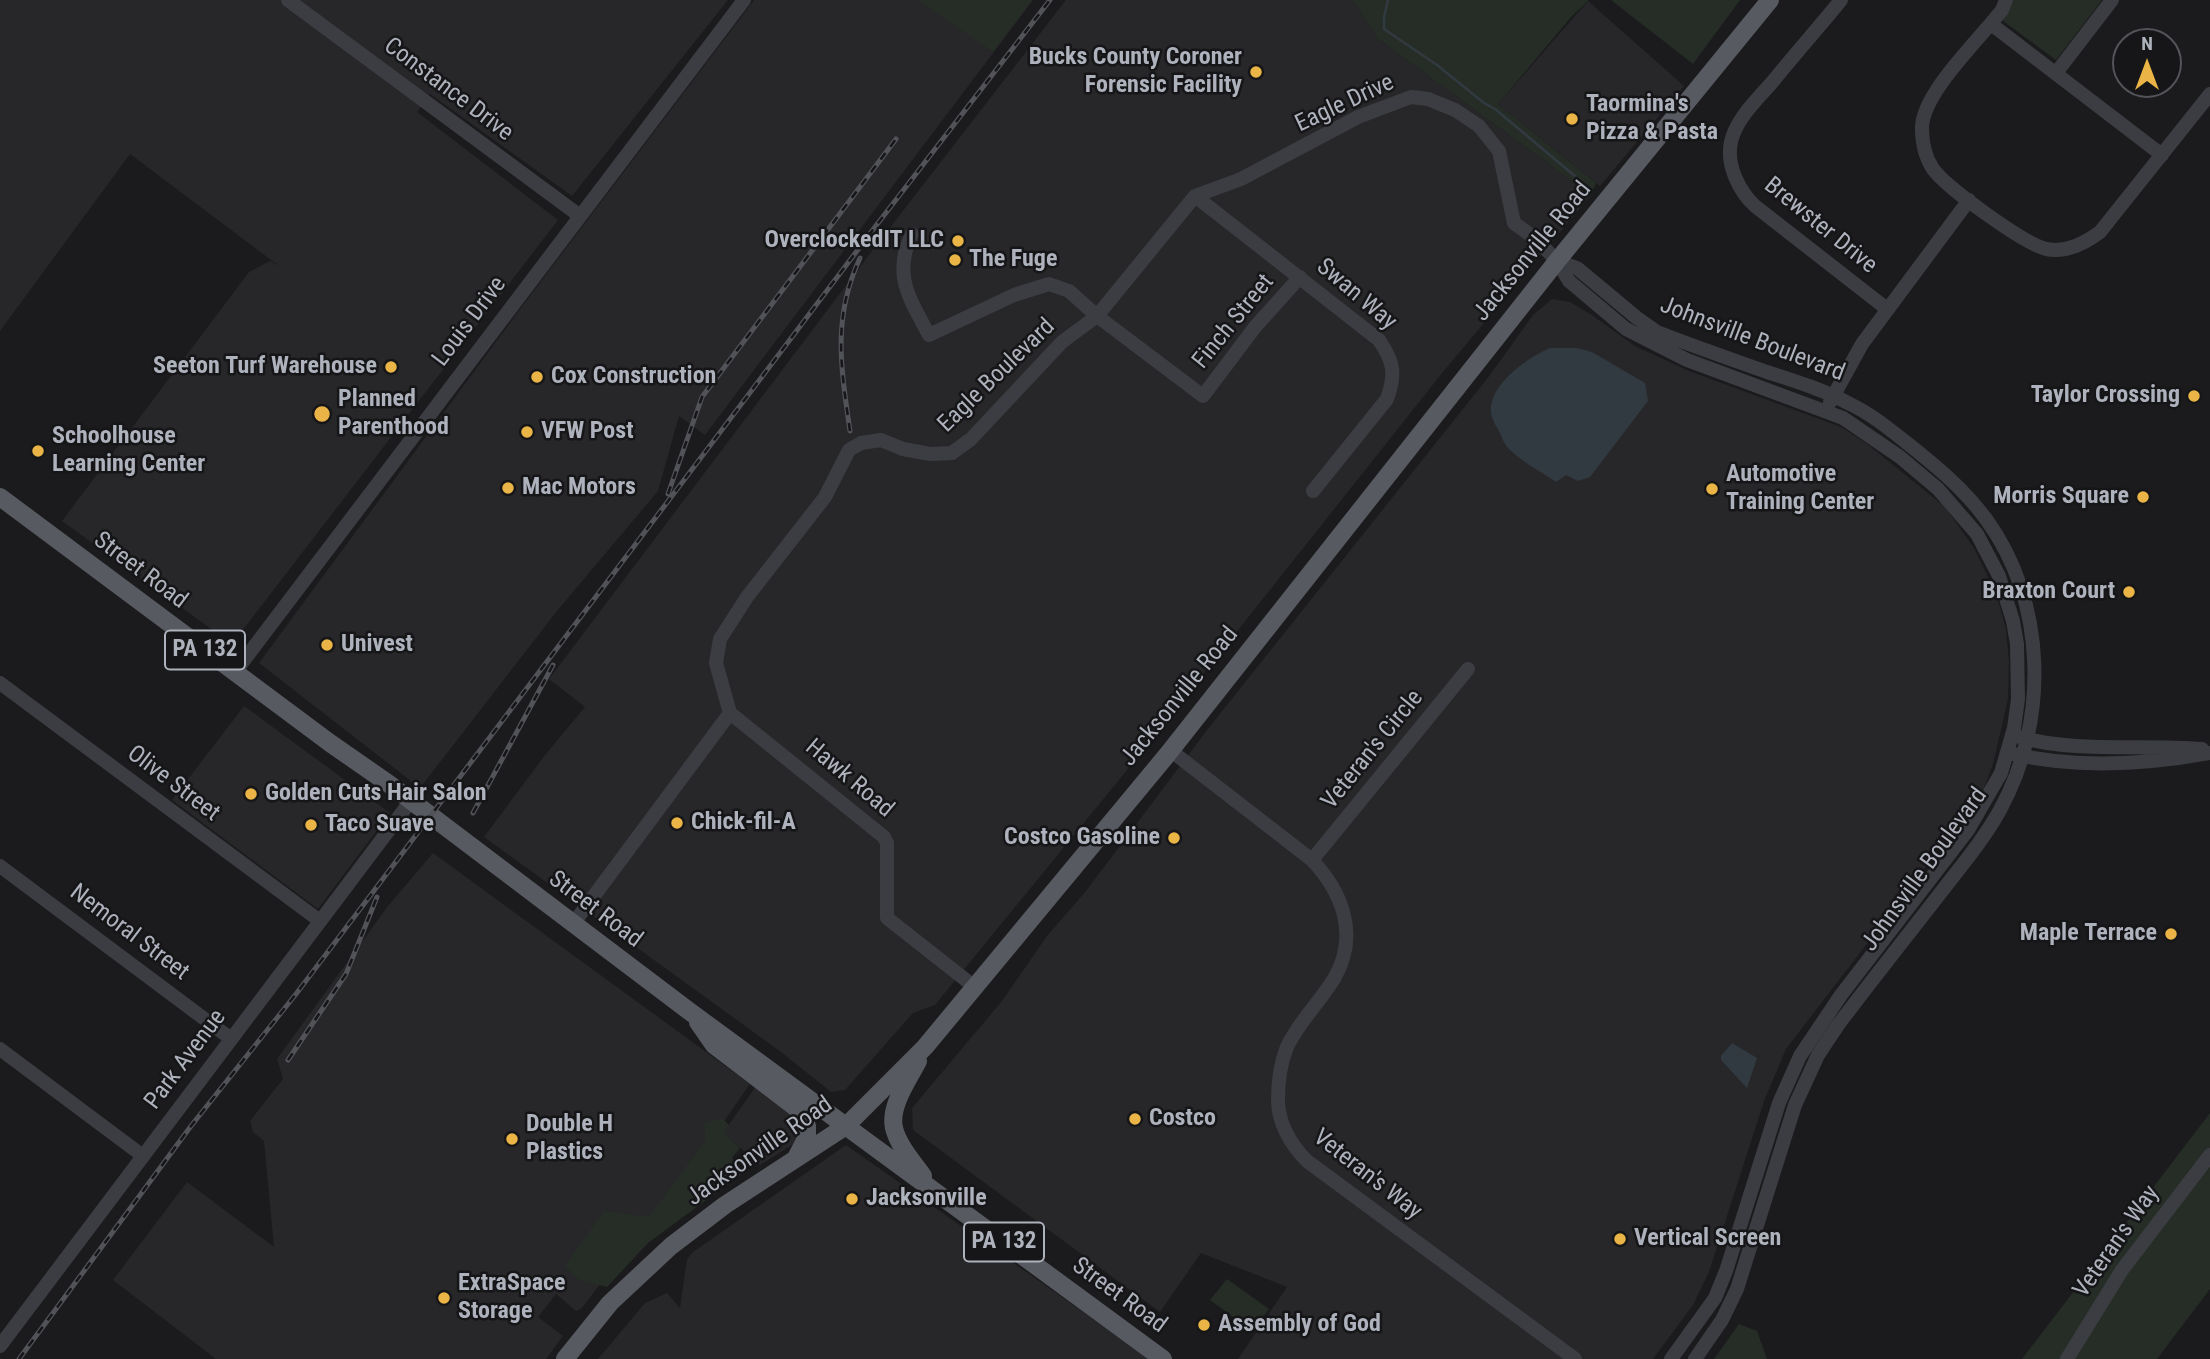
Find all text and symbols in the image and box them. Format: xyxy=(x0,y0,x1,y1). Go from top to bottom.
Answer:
north arrow xyxy=(2112,28,2182,98)
street label: Constance Drive xyxy=(378,32,518,148)
text: N xyxy=(2141,32,2153,55)
place label: Bucks County Coroner Forensic Facility xyxy=(1029,44,1242,100)
marker: Bucks County Coroner Forensic Facility xyxy=(1248,64,1264,80)
street label: Eagle Drive xyxy=(1291,69,1399,139)
place label: Taormina's Pizza & Pasta xyxy=(1586,91,1718,147)
marker: Taormina's Pizza & Pasta xyxy=(1564,111,1580,127)
street label: Brewster Drive xyxy=(1758,172,1882,280)
street label: Jacksonville Road xyxy=(1468,176,1598,328)
place label: OverclockedIT LLC xyxy=(764,227,944,255)
marker: OverclockedIT LLC xyxy=(950,233,966,249)
place label: The Fuge xyxy=(969,246,1057,274)
marker: The Fuge xyxy=(947,252,963,268)
street label: Swan Way xyxy=(1310,253,1402,337)
street label: Finch Street xyxy=(1187,269,1281,375)
street label: Louis Drive xyxy=(427,271,513,373)
street label: Johnsville Boulevard xyxy=(1656,292,1848,388)
street label: Eagle Boulevard xyxy=(933,313,1061,439)
place label: Seeton Turf Warehouse xyxy=(153,353,377,381)
marker: Seeton Turf Warehouse xyxy=(383,359,399,375)
place label: Cox Construction xyxy=(551,363,716,391)
marker: Cox Construction xyxy=(529,369,545,385)
place label: Taylor Crossing xyxy=(2031,382,2180,410)
place label: Planned Parenthood xyxy=(338,386,449,442)
marker: Taylor Crossing xyxy=(2186,388,2202,404)
marker: Planned Parenthood xyxy=(312,404,332,424)
place label: VFW Post xyxy=(541,418,633,446)
place label: Schoolhouse Learning Center xyxy=(52,423,205,479)
marker: VFW Post xyxy=(519,424,535,440)
marker: Schoolhouse Learning Center xyxy=(30,443,46,459)
place label: Automotive Training Center xyxy=(1726,461,1874,517)
place label: Mac Motors xyxy=(522,474,636,502)
marker: Mac Motors xyxy=(500,480,516,496)
marker: Automotive Training Center xyxy=(1704,481,1720,497)
place label: Morris Square xyxy=(1993,483,2129,511)
marker: Morris Square xyxy=(2135,489,2151,505)
street label: Street Road xyxy=(87,526,193,616)
place label: Braxton Court xyxy=(1982,578,2115,606)
marker: Braxton Court xyxy=(2121,584,2137,600)
street label: Jacksonville Road xyxy=(1115,621,1245,773)
road number: PA 132 xyxy=(165,630,245,670)
place label: Univest xyxy=(341,631,413,659)
marker: Univest xyxy=(319,637,335,653)
street label: Veteran's Circle xyxy=(1316,685,1430,815)
street label: Hawk Road xyxy=(799,734,899,824)
street label: Olive Street xyxy=(121,740,225,828)
place label: Golden Cuts Hair Salon xyxy=(265,780,487,808)
street label: Johnsville Boulevard xyxy=(1856,783,1994,957)
marker: Golden Cuts Hair Salon xyxy=(243,786,259,802)
place label: Chick-fil-A xyxy=(691,809,796,837)
place label: Taco Suave xyxy=(325,811,434,839)
marker: Chick-fil-A xyxy=(669,815,685,831)
marker: Taco Suave xyxy=(303,817,319,833)
place label: Costco Gasoline xyxy=(1004,824,1160,852)
marker: Costco Gasoline xyxy=(1166,830,1182,846)
street label: Street Road xyxy=(542,865,648,955)
street label: Nemoral Street xyxy=(64,879,194,987)
place label: Maple Terrace xyxy=(2020,920,2157,948)
marker: Maple Terrace xyxy=(2163,926,2179,942)
street label: Park Avenue xyxy=(139,1004,233,1116)
street label: Jacksonville Road xyxy=(682,1091,838,1213)
place label: Costco xyxy=(1149,1105,1216,1133)
place label: Double H Plastics xyxy=(526,1111,613,1167)
marker: Costco xyxy=(1127,1111,1143,1127)
street label: Veteran's Way xyxy=(1307,1124,1427,1226)
marker: Double H Plastics xyxy=(504,1131,520,1147)
street label: Veteran's Way xyxy=(2068,1180,2166,1304)
place label: Jacksonville xyxy=(866,1185,987,1213)
marker: Jacksonville xyxy=(844,1191,860,1207)
road number: PA 132 xyxy=(964,1222,1044,1261)
place label: Vertical Screen xyxy=(1634,1225,1781,1253)
marker: Vertical Screen xyxy=(1612,1231,1628,1247)
street label: Street Road xyxy=(1066,1252,1172,1340)
place label: ExtraSpace Storage xyxy=(458,1270,566,1326)
marker: ExtraSpace Storage xyxy=(436,1290,452,1306)
place label: Assembly of God xyxy=(1218,1311,1381,1339)
marker: Assembly of God xyxy=(1196,1317,1212,1333)

